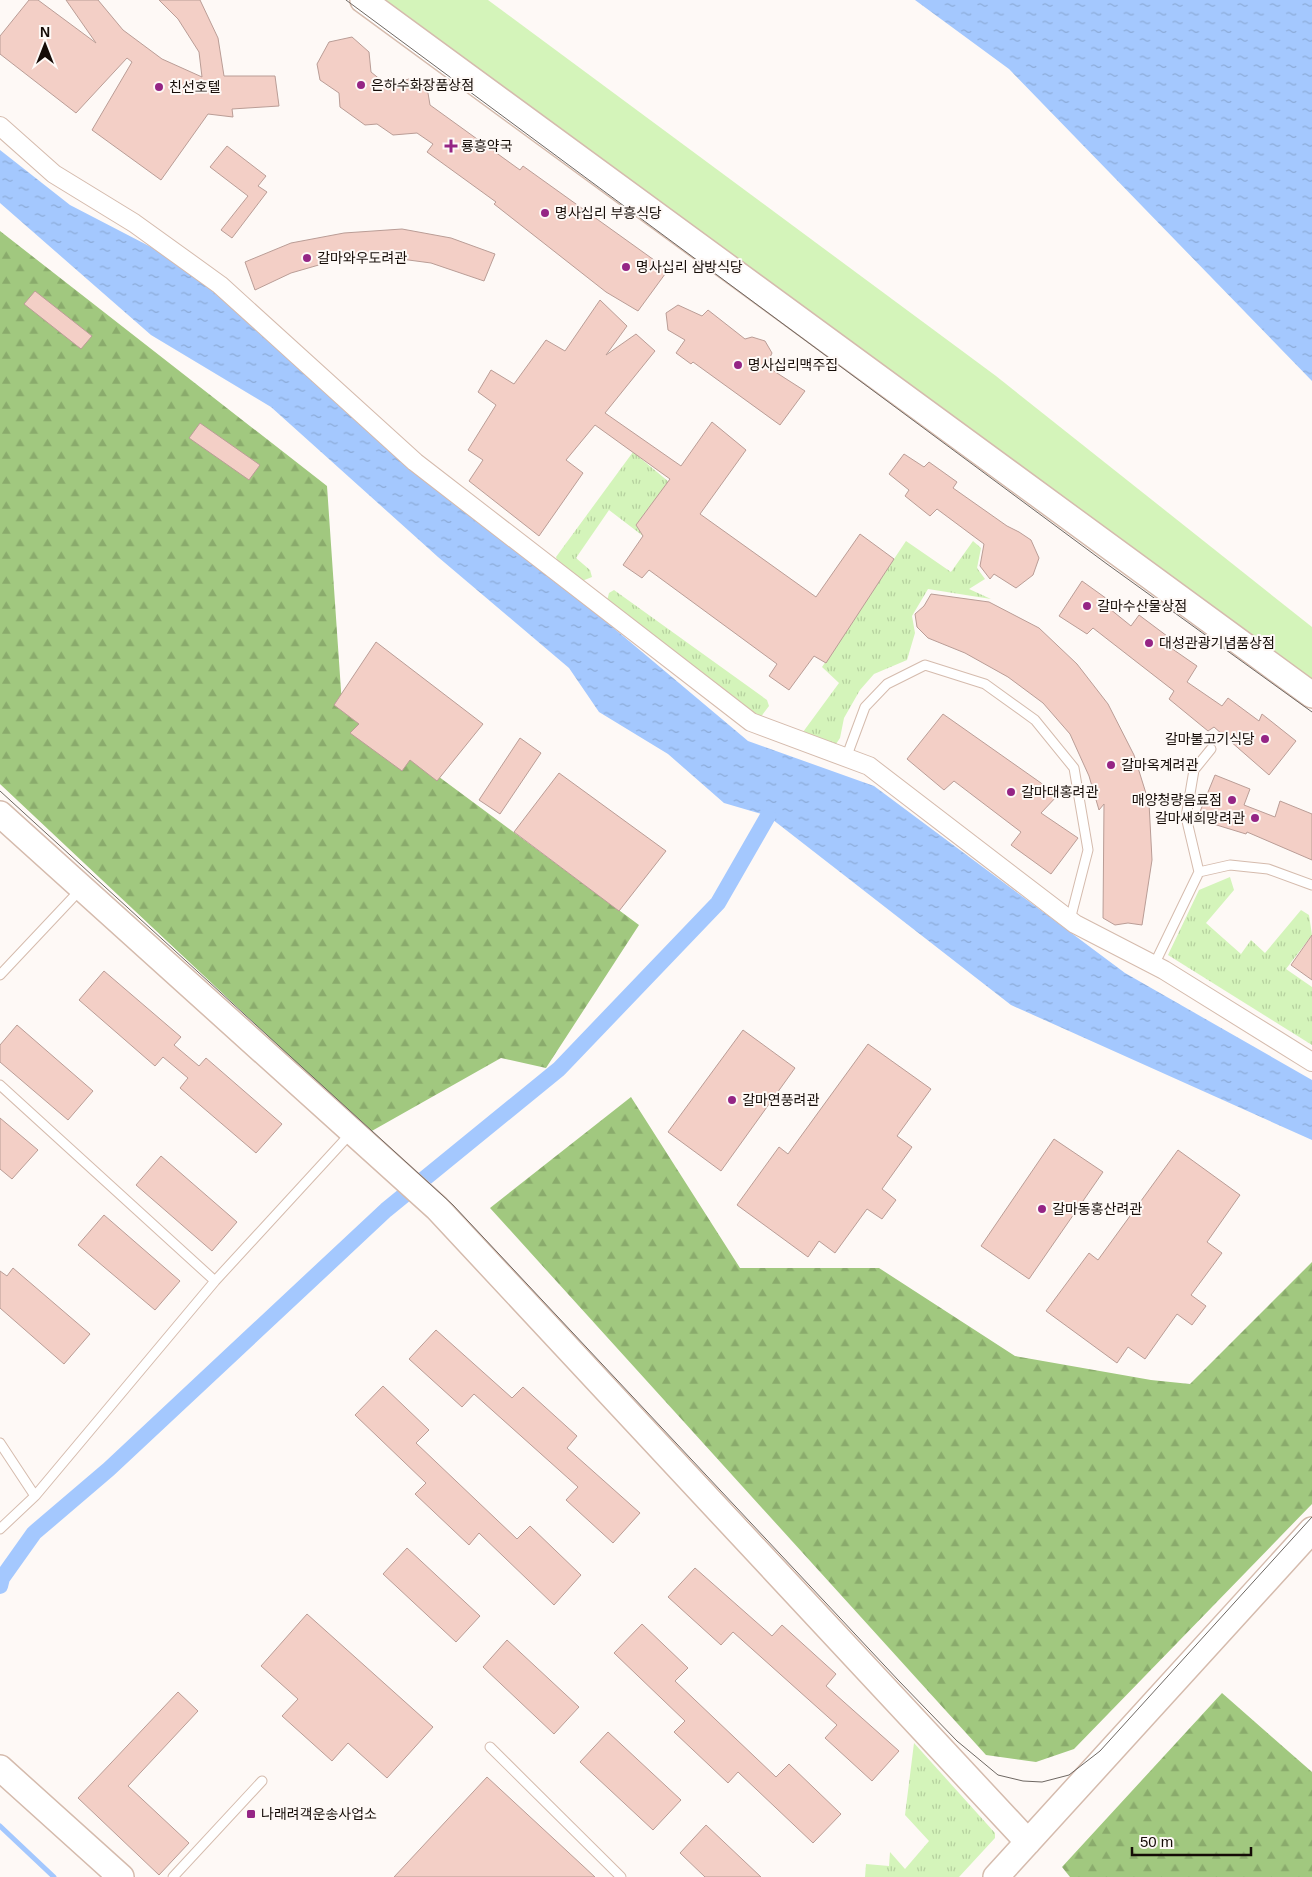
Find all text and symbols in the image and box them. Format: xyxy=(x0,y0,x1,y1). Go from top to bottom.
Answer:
north arrow xyxy=(20,20,70,70)
text: N xyxy=(40,24,50,40)
place label: 은하수화장품상점 xyxy=(371,77,474,93)
place label: 친선호텔 xyxy=(169,79,221,95)
marker: 은하수화장품상점 xyxy=(355,79,367,91)
marker: 친선호텔 xyxy=(153,81,165,93)
place label: 룡흥약국 xyxy=(461,138,513,154)
marker: 룡흥약국 xyxy=(445,140,457,152)
place label: 명사십리 부흥식당 xyxy=(555,205,662,221)
marker: 명사십리 부흥식당 xyxy=(539,207,551,219)
place label: 갈마와우도려관 xyxy=(317,250,407,266)
marker: 갈마와우도려관 xyxy=(301,252,313,264)
place label: 명사십리 삼방식당 xyxy=(636,259,743,275)
marker: 명사십리 삼방식당 xyxy=(620,261,632,273)
place label: 명사십리맥주집 xyxy=(748,357,838,373)
marker: 명사십리맥주집 xyxy=(732,359,744,371)
place label: 갈마수산물상점 xyxy=(1097,598,1187,614)
marker: 갈마수산물상점 xyxy=(1081,600,1093,612)
place label: 대성관광기념품상점 xyxy=(1159,635,1275,651)
marker: 대성관광기념품상점 xyxy=(1143,637,1155,649)
place label: 갈마불고기식당 xyxy=(1165,731,1255,747)
marker: 갈마불고기식당 xyxy=(1259,733,1271,745)
place label: 갈마옥계려관 xyxy=(1121,757,1198,773)
marker: 갈마옥계려관 xyxy=(1105,759,1117,771)
place label: 갈마대홍려관 xyxy=(1021,784,1098,800)
marker: 갈마대홍려관 xyxy=(1005,786,1017,798)
place label: 매양청량음료점 xyxy=(1132,792,1222,808)
marker: 매양청량음료점 xyxy=(1226,794,1238,806)
place label: 갈마새희망려관 xyxy=(1155,810,1245,826)
marker: 갈마새희망려관 xyxy=(1249,812,1261,824)
place label: 갈마연풍려관 xyxy=(742,1092,819,1108)
marker: 갈마연풍려관 xyxy=(726,1094,738,1106)
place label: 갈마동홍산려관 xyxy=(1052,1201,1142,1217)
marker: 갈마동홍산려관 xyxy=(1036,1203,1048,1215)
place label: 나래려객운송사업소 xyxy=(261,1806,377,1822)
marker: 나래려객운송사업소 xyxy=(245,1808,257,1820)
scale bar xyxy=(1132,1824,1251,1856)
text: 50 m xyxy=(1140,1833,1173,1850)

